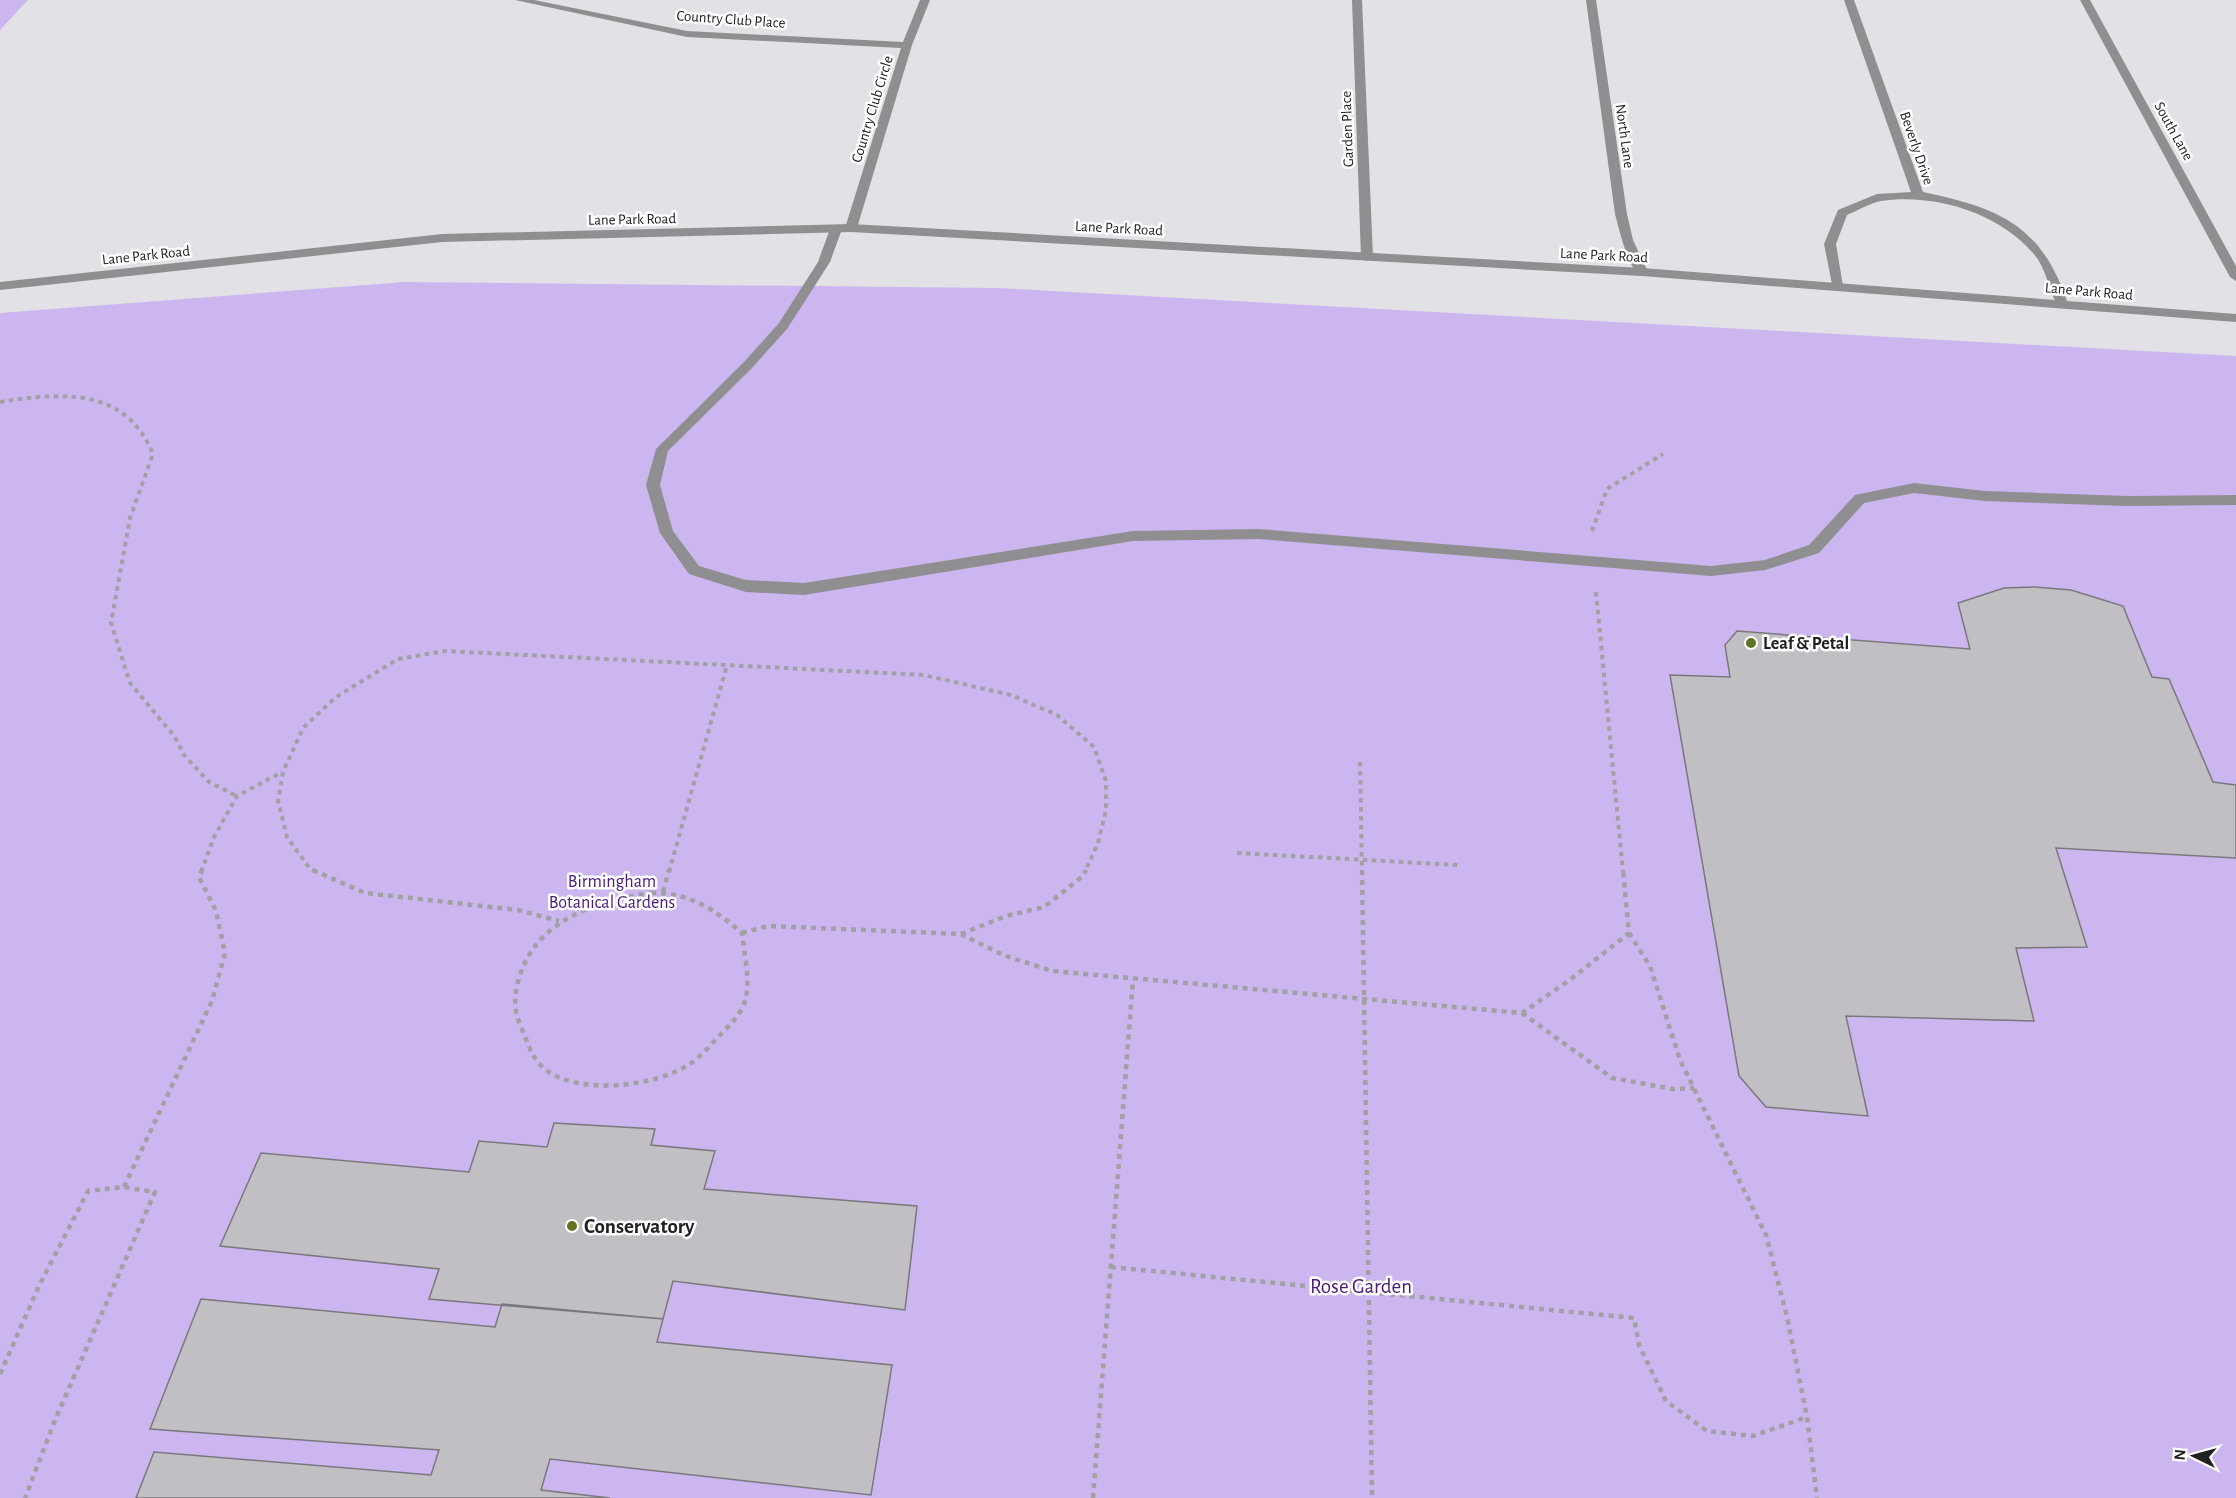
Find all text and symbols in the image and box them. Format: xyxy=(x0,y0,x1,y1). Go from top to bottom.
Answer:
street label: Country Club Place xyxy=(676,8,786,31)
street label: Country Club Circle xyxy=(849,54,896,164)
street label: Garden Place xyxy=(1339,90,1356,167)
street label: South Lane xyxy=(2151,99,2196,163)
street label: North Lane xyxy=(1613,103,1636,169)
street label: Beverly Drive xyxy=(1897,110,1936,187)
street label: Lane Park Road xyxy=(588,211,677,228)
street label: Lane Park Road xyxy=(1074,219,1164,238)
street label: Lane Park Road xyxy=(101,243,191,268)
street label: Lane Park Road xyxy=(1559,246,1649,265)
street label: Lane Park Road xyxy=(2044,280,2134,303)
place label: Leaf & Petal xyxy=(1763,635,1849,653)
marker: Leaf & Petal xyxy=(1744,636,1758,650)
park label: Birmingham Botanical Gardens xyxy=(549,873,675,912)
place label: Conservatory xyxy=(584,1216,695,1237)
marker: Conservatory xyxy=(565,1219,579,1233)
park label: Rose Garden xyxy=(1310,1276,1412,1297)
north arrow xyxy=(2164,1426,2224,1486)
text: N xyxy=(2172,1449,2189,1461)

